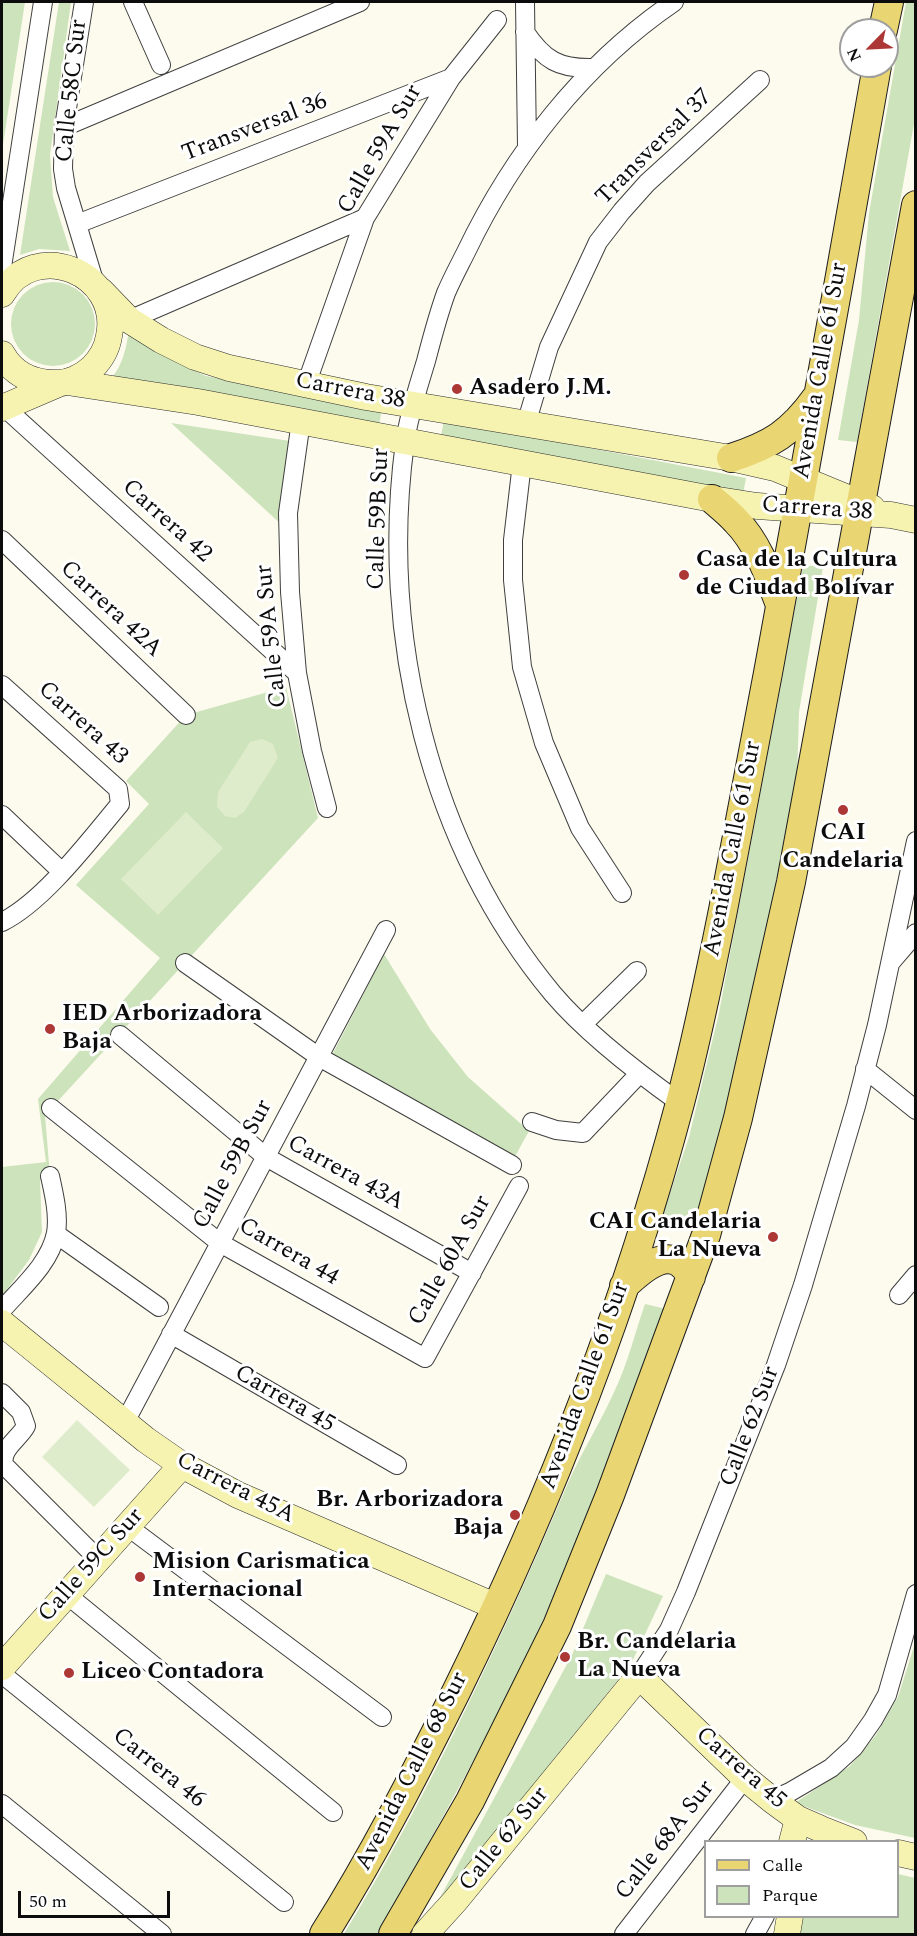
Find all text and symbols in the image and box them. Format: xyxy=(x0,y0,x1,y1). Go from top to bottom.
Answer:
street label: Calle 58C Sur xyxy=(51,18,95,164)
north arrow xyxy=(839,18,899,78)
text: N xyxy=(841,44,868,65)
street label: Calle 59A Sur xyxy=(332,80,430,220)
street label: Transversal 37 xyxy=(591,84,719,212)
street label: Transversal 36 xyxy=(178,88,332,170)
street label: Avenida Calle 61 Sur xyxy=(789,261,855,481)
street label: Carrera 38 xyxy=(293,367,407,417)
place label: Asadero J.M. xyxy=(469,375,612,403)
marker: Asadero J.M. xyxy=(450,382,464,396)
street label: Calle 59B Sur xyxy=(363,447,397,591)
street label: Carrera 42 xyxy=(115,474,217,570)
street label: Carrera 38 xyxy=(760,492,874,528)
place label: Casa de la Cultura de Ciudad Bolívar xyxy=(696,547,897,603)
street label: Carrera 42A xyxy=(53,555,167,665)
street label: Calle 59A Sur xyxy=(251,563,295,709)
marker: Casa de la Cultura de Ciudad Bolívar xyxy=(677,568,691,582)
street label: Carrera 43 xyxy=(31,676,133,772)
street label: Avenida Calle 61 Sur xyxy=(699,739,769,959)
marker: CAI Candelaria xyxy=(836,803,850,817)
place label: CAI Candelaria xyxy=(783,820,903,876)
place label: IED Arborizadora Baja xyxy=(62,1001,262,1057)
marker: IED Arborizadora Baja xyxy=(43,1022,57,1036)
street label: Calle 59B Sur xyxy=(188,1095,280,1235)
street label: Carrera 43A xyxy=(281,1130,409,1218)
street label: Calle 60A Sur xyxy=(403,1191,499,1331)
place label: CAI Candelaria La Nueva xyxy=(589,1209,761,1265)
street label: Carrera 44 xyxy=(233,1213,343,1293)
marker: CAI Candelaria La Nueva xyxy=(766,1230,780,1244)
street label: Avenida Calle 61 Sur xyxy=(535,1278,637,1494)
street label: Carrera 45 xyxy=(229,1360,339,1440)
street label: Calle 62 Sur xyxy=(715,1363,787,1491)
street label: Carrera 45A xyxy=(171,1447,299,1531)
place label: Br. Arborizadora Baja xyxy=(316,1487,503,1543)
street label: Calle 59C Sur xyxy=(33,1503,151,1629)
marker: Br. Arborizadora Baja xyxy=(508,1508,522,1522)
place label: Mision Carismatica Internacional xyxy=(152,1549,370,1605)
marker: Mision Carismatica Internacional xyxy=(133,1570,147,1584)
place label: Br. Candelaria La Nueva xyxy=(577,1629,736,1685)
marker: Br. Candelaria La Nueva xyxy=(558,1650,572,1664)
place label: Liceo Contadora xyxy=(81,1659,264,1687)
marker: Liceo Contadora xyxy=(62,1666,76,1680)
street label: Avenida Calle 68 Sur xyxy=(350,1668,476,1876)
street label: Carrera 45 xyxy=(689,1722,791,1816)
street label: Carrera 46 xyxy=(106,1723,210,1815)
street label: Calle 68A Sur xyxy=(610,1775,722,1907)
street label: Calle 62 Sur xyxy=(454,1782,556,1898)
legend xyxy=(704,1840,899,1918)
text: Calle xyxy=(762,1852,803,1879)
scale bar xyxy=(21,1879,172,1917)
text: Parque xyxy=(762,1882,818,1909)
text: 50 m xyxy=(29,1888,67,1915)

